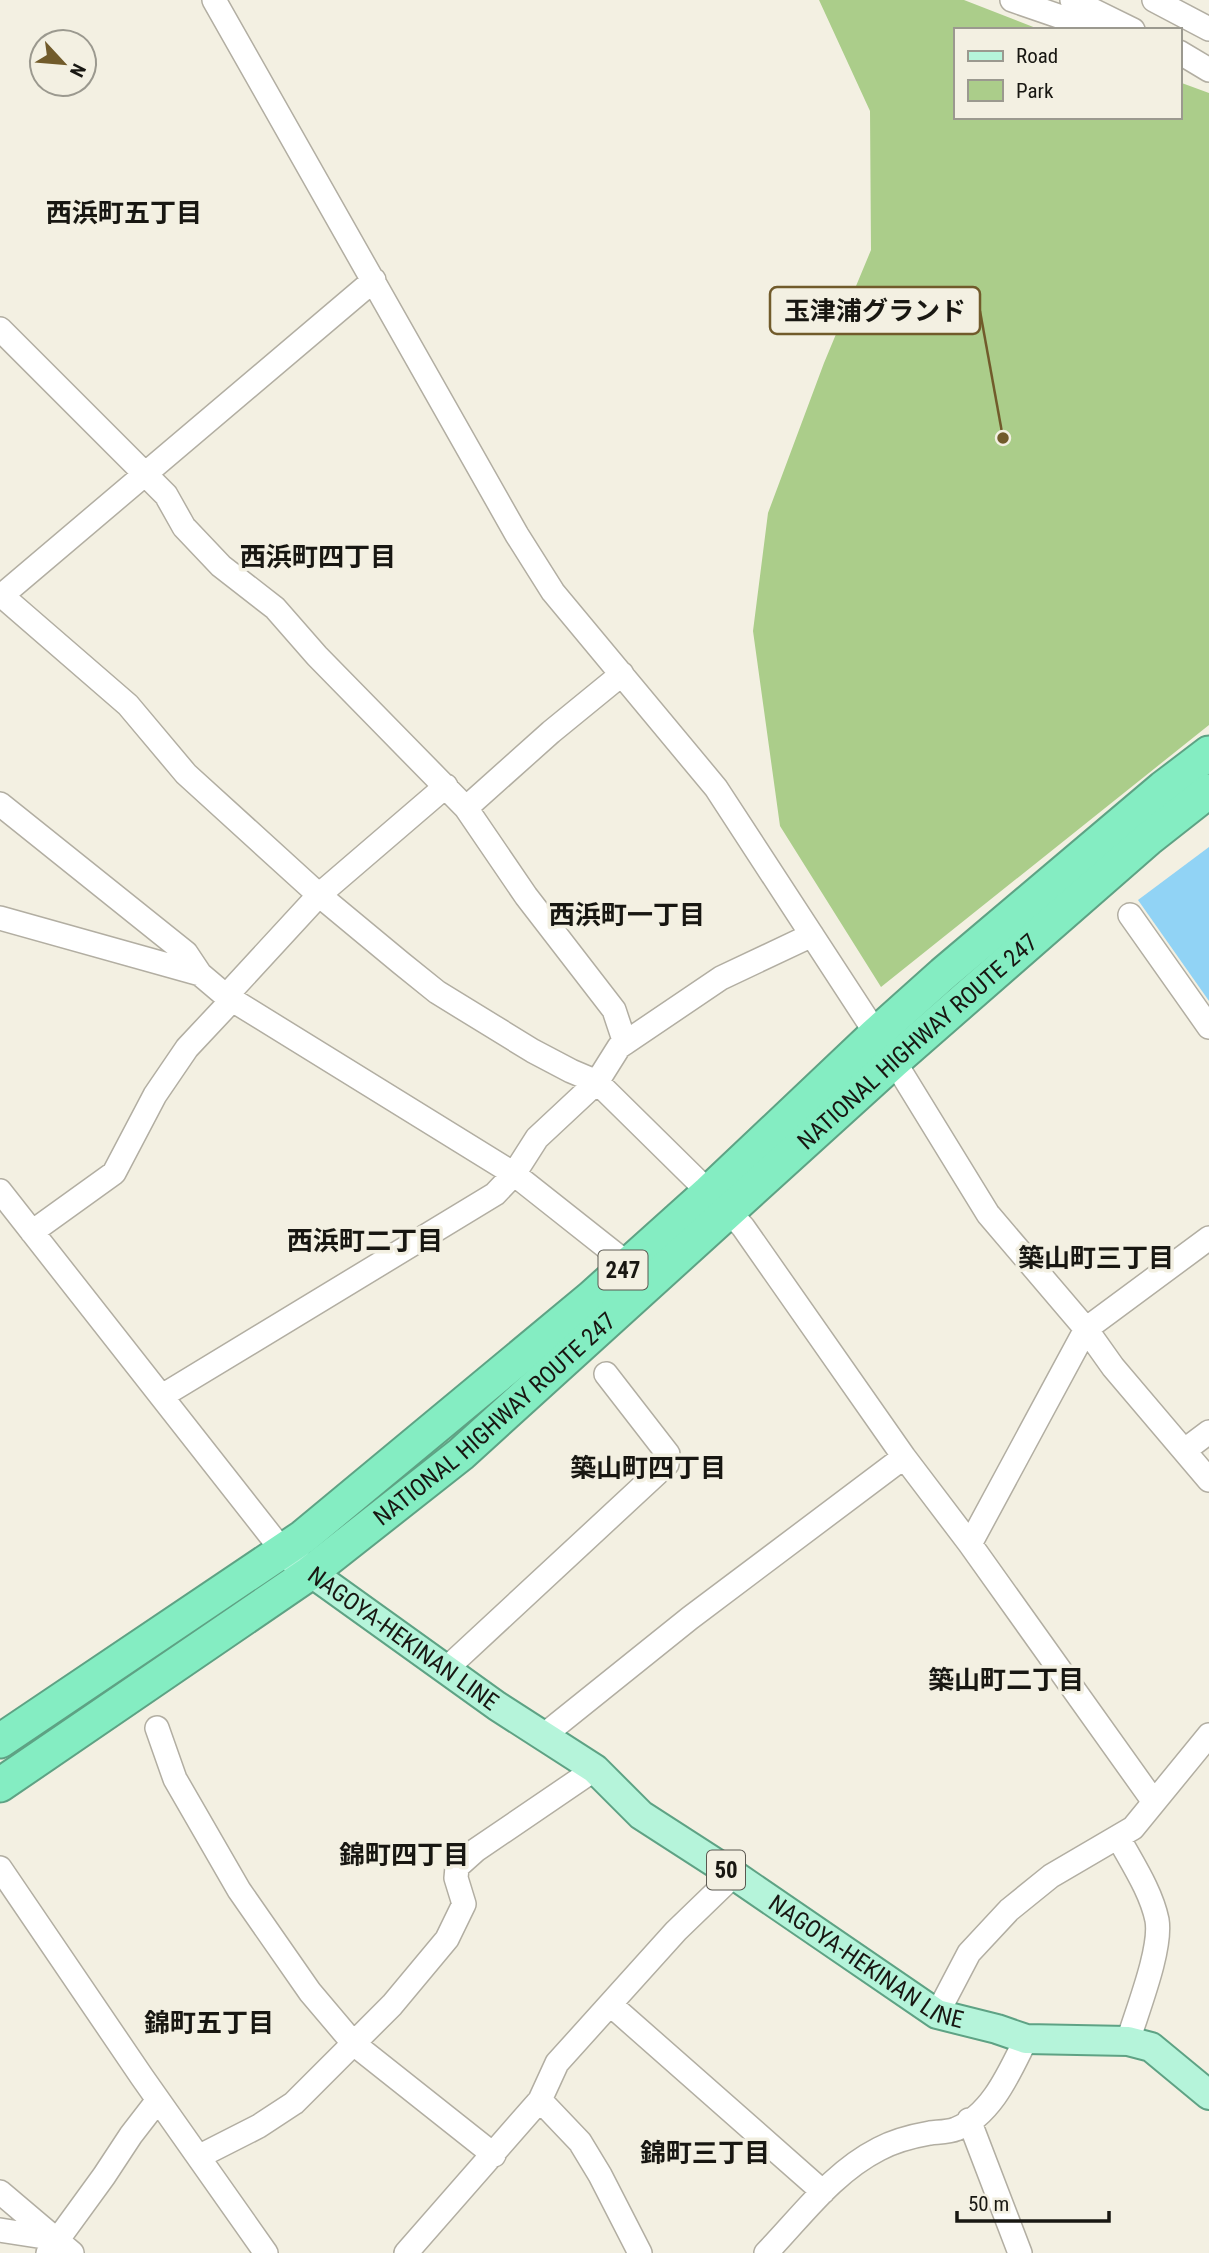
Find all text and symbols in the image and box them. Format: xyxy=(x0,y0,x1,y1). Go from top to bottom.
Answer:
north arrow xyxy=(28,28,98,98)
legend xyxy=(954,28,1181,119)
text: Road xyxy=(1016,44,1058,68)
text: N xyxy=(65,60,91,81)
text: Park xyxy=(1016,79,1054,103)
district label: 西浜町五丁目 xyxy=(46,198,202,228)
callout: 玉津浦グランド xyxy=(770,287,980,334)
text: 玉津浦グランド xyxy=(784,296,966,326)
district label: 西浜町四丁目 xyxy=(240,542,396,572)
district label: 西浜町一丁目 xyxy=(549,900,705,930)
street label: NATIONAL HIGHWAY ROUTE 247 xyxy=(792,928,1043,1155)
district label: 西浜町二丁目 xyxy=(287,1226,443,1256)
district label: 築山町三丁目 xyxy=(1018,1243,1174,1273)
road number: 247 xyxy=(598,1250,648,1289)
street label: NATIONAL HIGHWAY ROUTE 247 xyxy=(368,1307,621,1531)
district label: 築山町四丁目 xyxy=(570,1453,726,1483)
street label: NAGOYA-HEKINAN LINE xyxy=(302,1561,504,1716)
district label: 築山町二丁目 xyxy=(928,1665,1084,1695)
district label: 錦町四丁目 xyxy=(339,1840,469,1870)
road number: 50 xyxy=(707,1851,745,1890)
street label: NAGOYA-HEKINAN LINE xyxy=(763,1889,967,2034)
district label: 錦町五丁目 xyxy=(144,2008,274,2038)
district label: 錦町三丁目 xyxy=(640,2138,770,2168)
scale bar xyxy=(957,2180,1109,2224)
text: 50 m xyxy=(968,2192,1009,2216)

